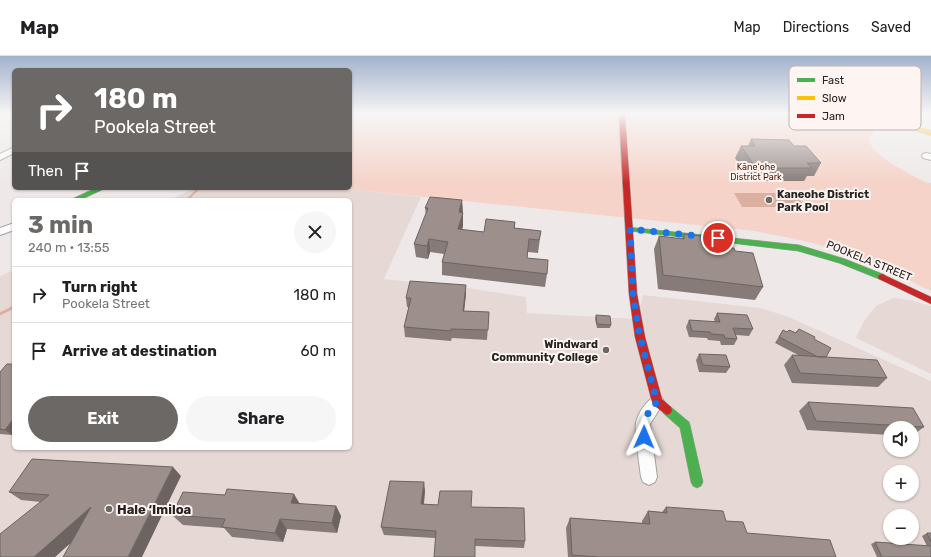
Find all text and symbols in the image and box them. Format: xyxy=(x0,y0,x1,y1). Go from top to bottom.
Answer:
text: Map xyxy=(20,16,59,39)
text: Map xyxy=(734,19,761,36)
text: Directions xyxy=(783,19,849,36)
text: Saved xyxy=(871,19,911,36)
legend xyxy=(789,66,921,130)
text: Fast xyxy=(822,74,845,87)
text: 180 m xyxy=(94,82,178,115)
icon: right xyxy=(28,84,80,136)
text: Slow xyxy=(822,92,847,105)
text: Jam xyxy=(822,110,845,123)
text: Pookela Street xyxy=(94,116,216,138)
icon: arrive xyxy=(71,160,93,182)
text: Then xyxy=(28,162,63,180)
park label: Kāneʻohe District Park xyxy=(730,162,782,182)
place label: Kaneohe District Park Pool xyxy=(777,188,869,214)
marker: Kaneohe District Park Pool xyxy=(764,195,774,205)
text: 3 min xyxy=(28,211,93,239)
button: close xyxy=(294,211,336,253)
pin xyxy=(701,221,735,255)
icon: arrive xyxy=(707,227,729,249)
street label: POOKELA STREET xyxy=(824,238,914,284)
text: 240 m · 13:55 xyxy=(28,240,109,255)
text: Turn right xyxy=(62,278,137,296)
icon: right xyxy=(28,284,50,306)
text: 180 m xyxy=(294,286,336,304)
text: Pookela Street xyxy=(62,296,150,311)
place label: Windward Community College xyxy=(492,338,598,364)
icon: arrive xyxy=(28,340,50,362)
text: Arrive at destination xyxy=(62,342,217,360)
text: 60 m xyxy=(300,342,336,360)
marker: Windward Community College xyxy=(601,345,611,355)
button: Exit xyxy=(28,396,178,442)
button: Share xyxy=(186,396,336,442)
position arrow xyxy=(623,416,665,458)
map controls xyxy=(883,421,919,545)
button: sound xyxy=(883,421,919,457)
button: + xyxy=(883,465,919,501)
place label: Hale ‘Imiloa xyxy=(117,502,191,517)
marker: Hale ‘Imiloa xyxy=(104,504,114,514)
button: − xyxy=(883,509,919,545)

